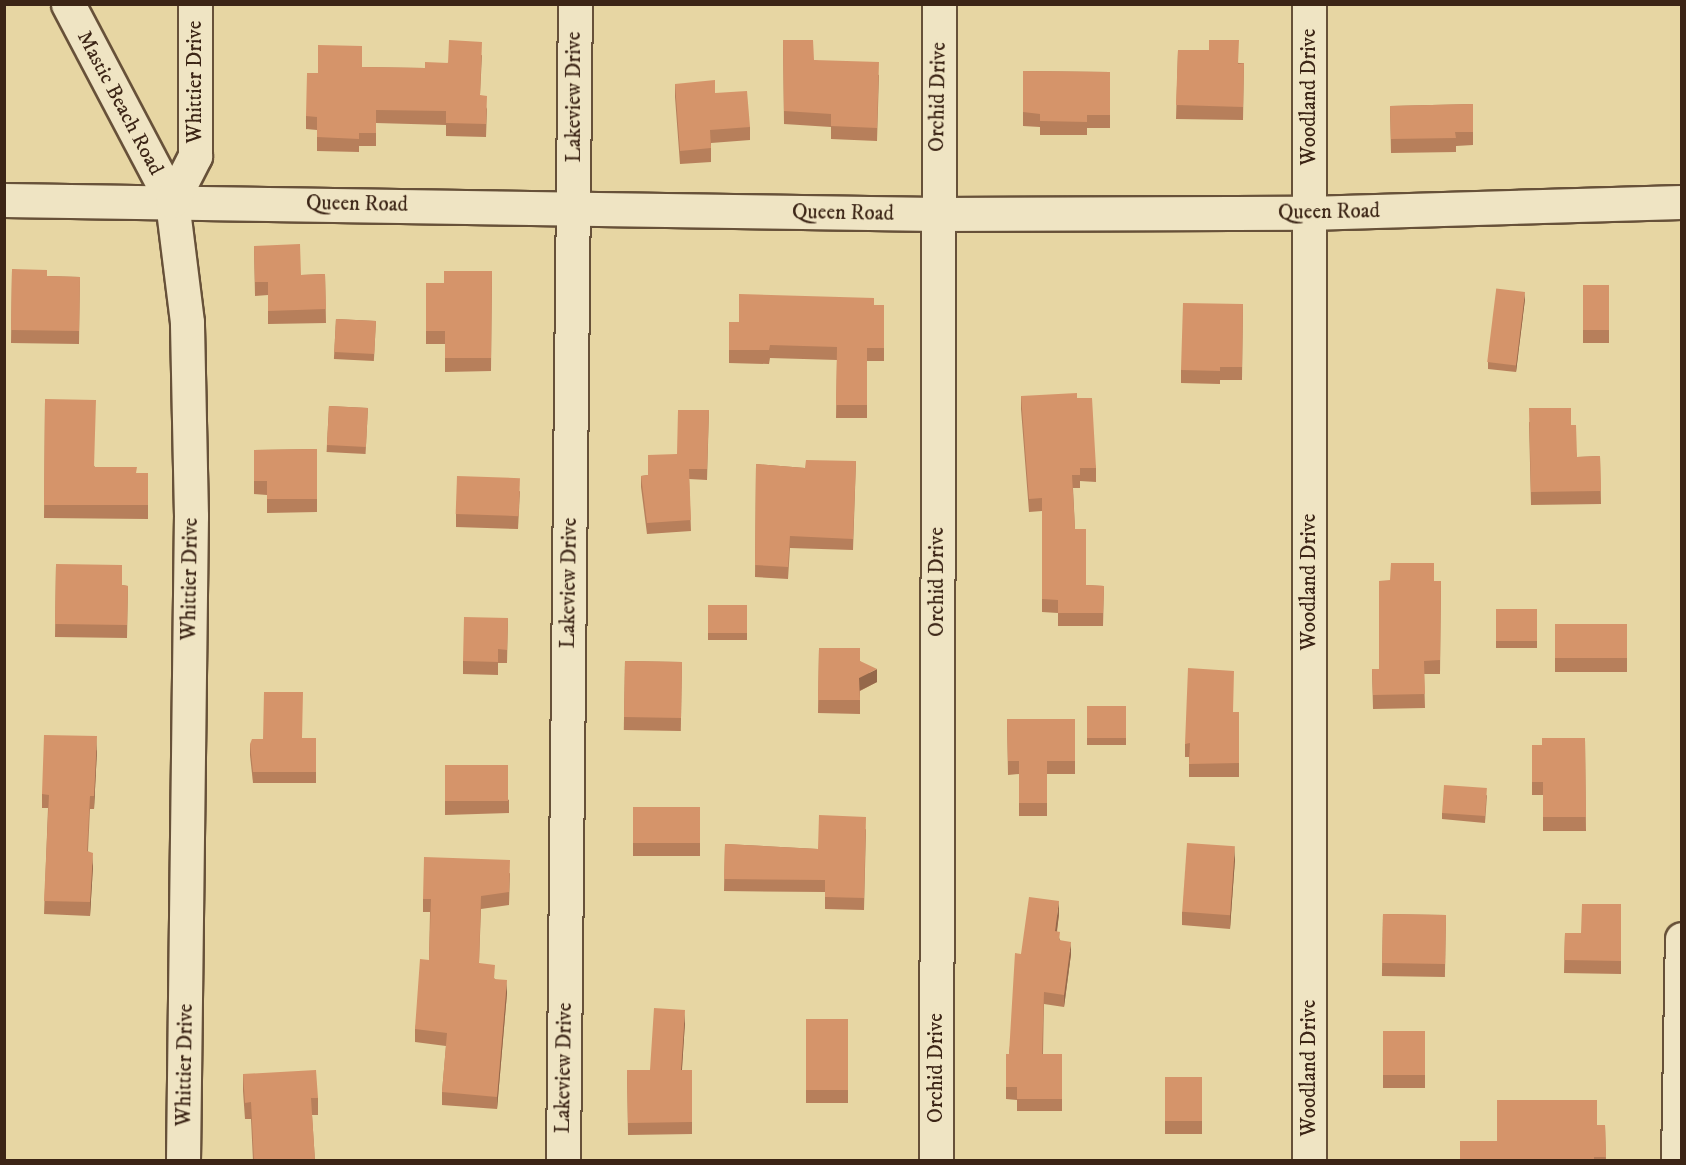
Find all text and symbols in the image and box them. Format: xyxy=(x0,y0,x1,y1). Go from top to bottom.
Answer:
street label: Whittier Drive xyxy=(182,21,208,143)
street label: Mastic Beach Road xyxy=(71,27,169,179)
street label: Woodland Drive xyxy=(1296,29,1322,165)
street label: Lakeview Drive xyxy=(561,32,587,162)
street label: Orchid Drive xyxy=(924,42,952,152)
street label: Queen Road xyxy=(306,191,408,217)
street label: Queen Road xyxy=(1278,199,1380,225)
street label: Queen Road xyxy=(792,200,894,226)
street label: Woodland Drive xyxy=(1296,514,1322,650)
street label: Whittier Drive xyxy=(176,517,204,641)
street label: Lakeview Drive xyxy=(555,517,583,649)
street label: Orchid Drive xyxy=(924,527,950,637)
street label: Woodland Drive xyxy=(1296,1000,1322,1136)
street label: Lakeview Drive xyxy=(550,1002,578,1134)
street label: Whittier Drive xyxy=(171,1003,199,1127)
street label: Orchid Drive xyxy=(923,1013,949,1123)

